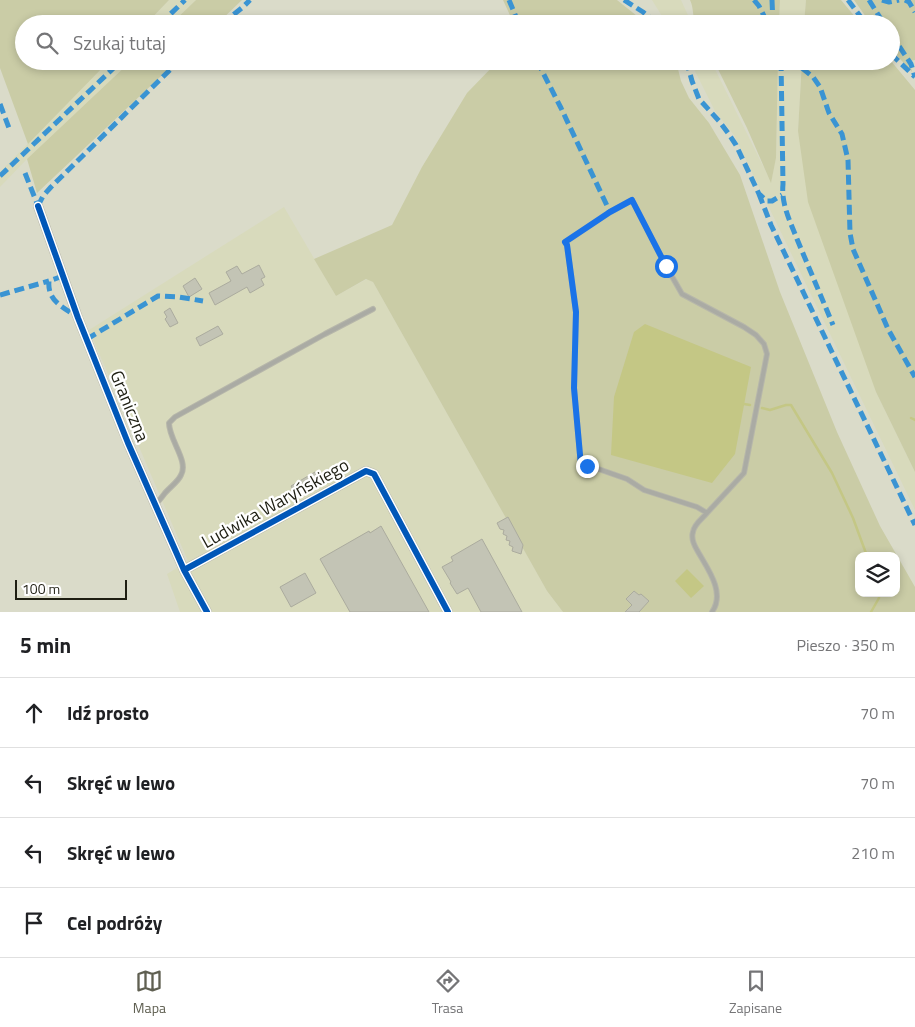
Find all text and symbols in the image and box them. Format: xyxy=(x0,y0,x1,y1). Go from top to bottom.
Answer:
search box xyxy=(15,15,900,70)
text: Szukaj tutaj xyxy=(73,28,166,57)
icon: search xyxy=(33,29,61,57)
route start xyxy=(655,255,678,278)
street label: Graniczna xyxy=(103,366,157,446)
street label: Ludwika Waryńskiego xyxy=(196,451,354,555)
route end xyxy=(576,455,599,478)
map controls xyxy=(855,552,900,597)
button: layers xyxy=(855,552,900,597)
scale bar xyxy=(15,577,128,600)
text: 100 m xyxy=(22,578,60,599)
text: 5 min xyxy=(20,629,71,661)
text: Pieszo · 350 m xyxy=(797,633,895,657)
text: Idź prosto xyxy=(67,698,149,727)
icon: ahead xyxy=(20,699,48,727)
text: 70 m xyxy=(860,701,895,725)
text: Skręć w lewo xyxy=(67,768,175,797)
icon: left xyxy=(20,769,48,797)
text: 70 m xyxy=(860,771,895,795)
text: Skręć w lewo xyxy=(67,838,175,867)
icon: left xyxy=(20,839,48,867)
text: 210 m xyxy=(851,841,895,865)
text: Cel podróży xyxy=(67,908,162,937)
icon: arrive xyxy=(20,909,48,937)
tab: Mapa xyxy=(133,967,166,1018)
tab: Trasa xyxy=(432,967,463,1018)
tab: Zapisane xyxy=(729,967,782,1018)

